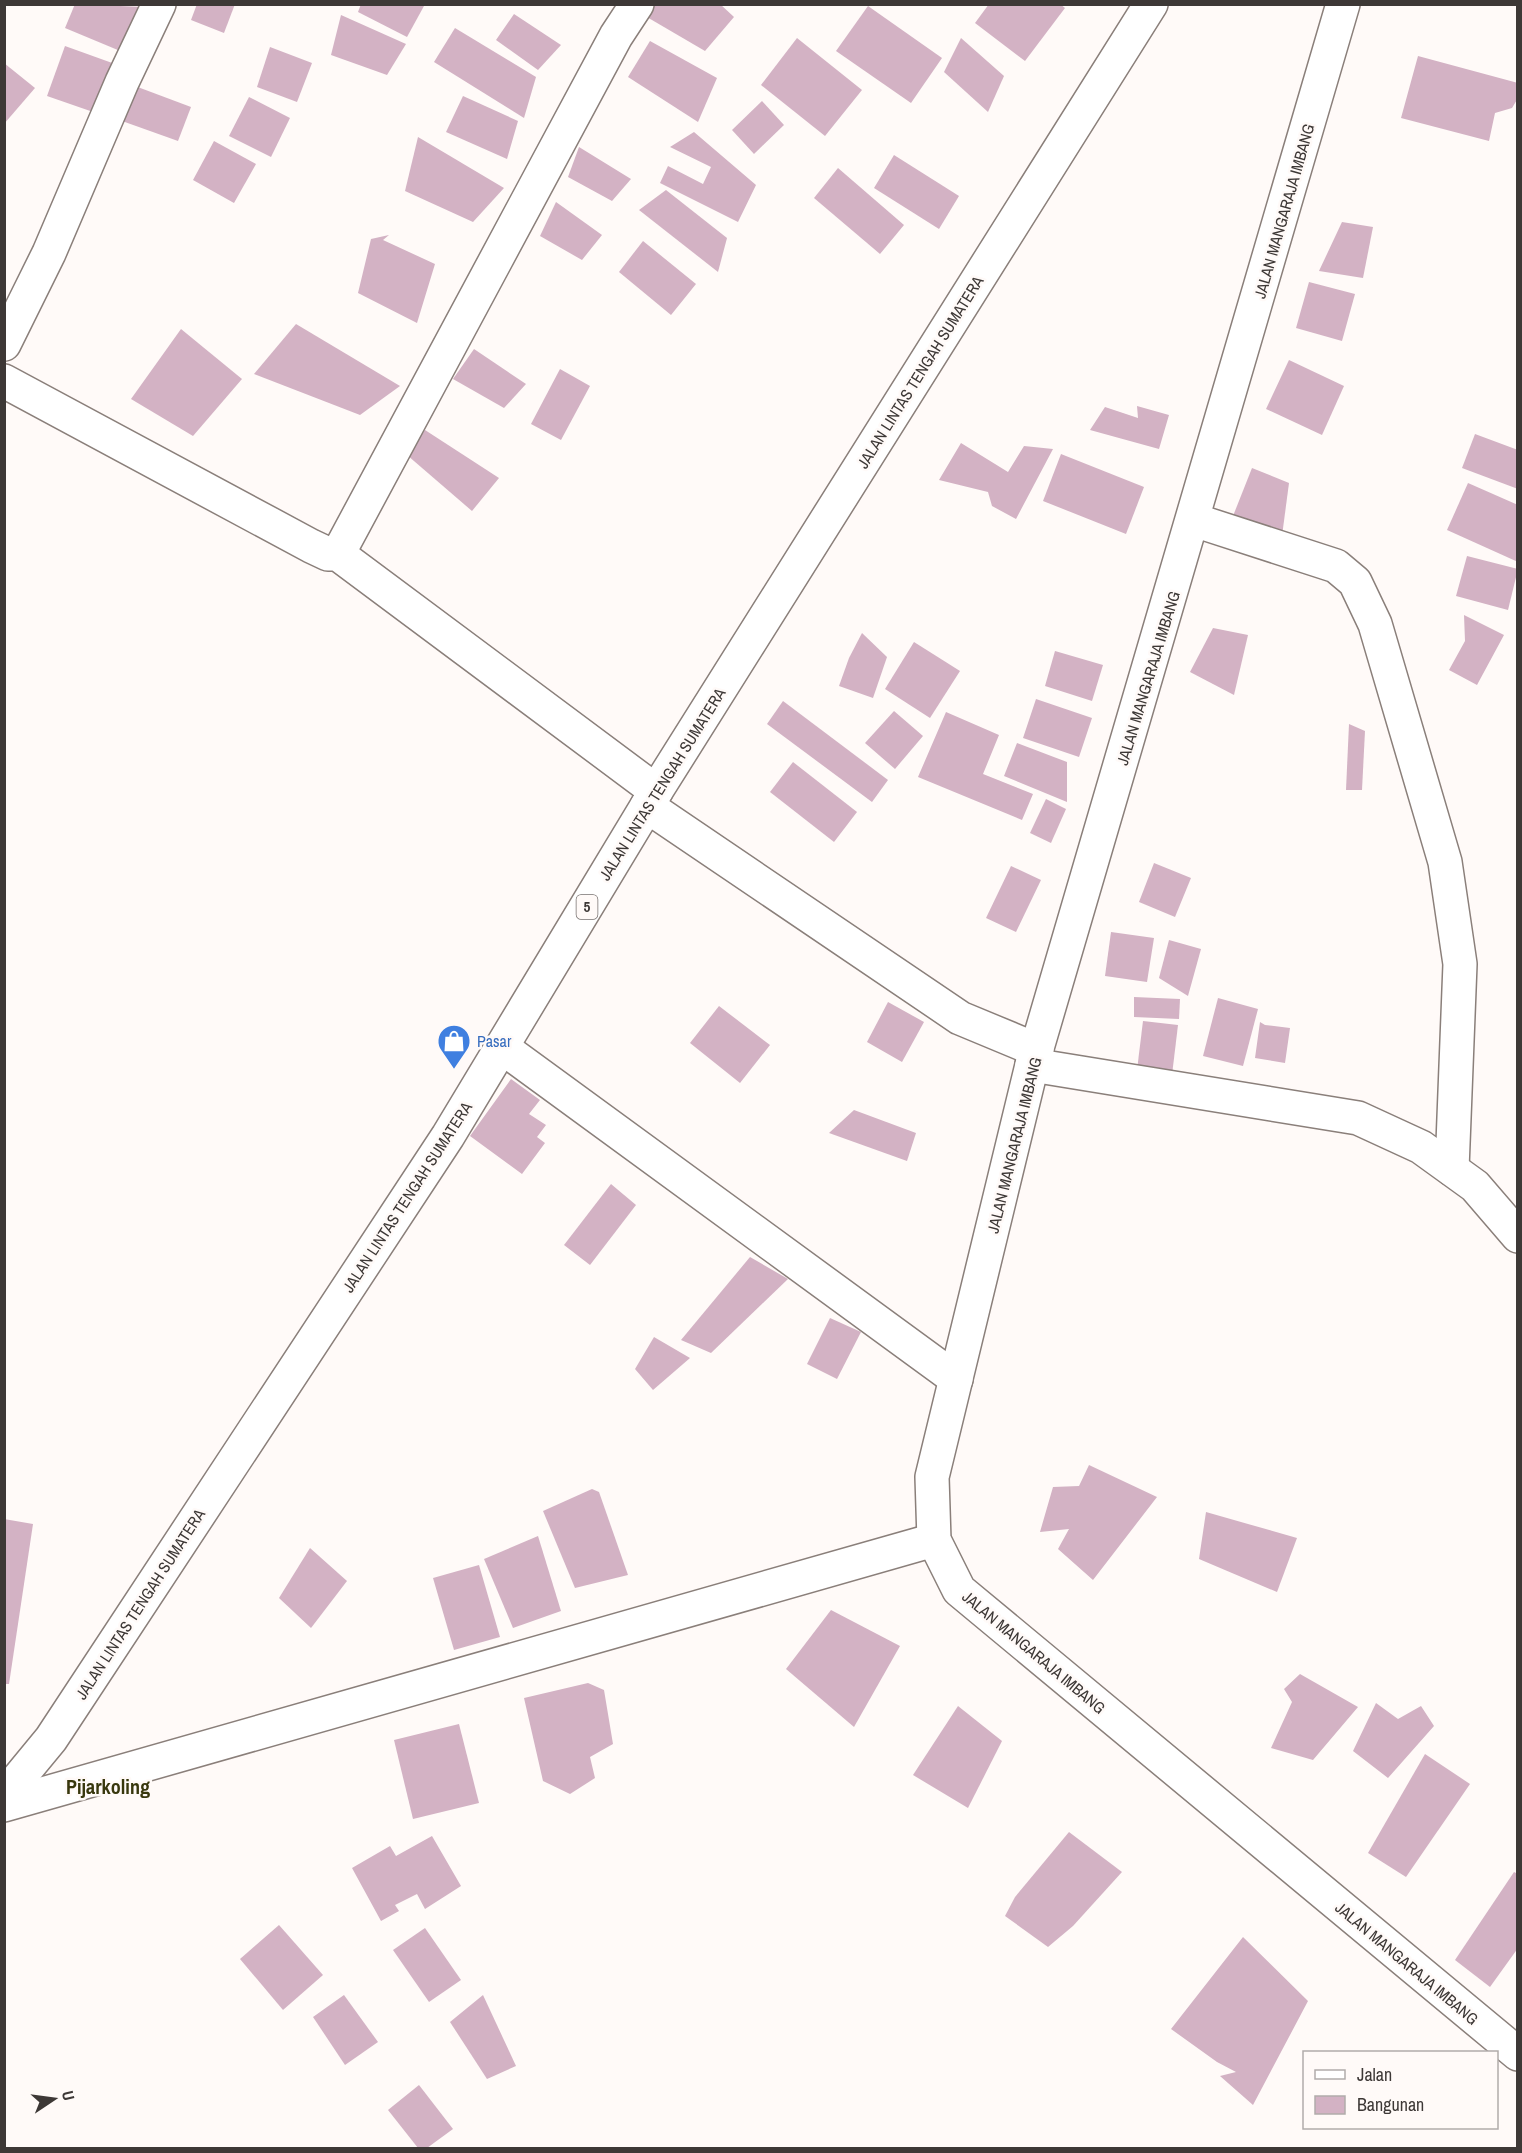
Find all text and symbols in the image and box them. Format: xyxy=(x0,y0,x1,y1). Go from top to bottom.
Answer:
street label: JALAN MANGARAJA IMBANG xyxy=(1249,121,1319,301)
street label: JALAN LINTAS TENGAH SUMATERA xyxy=(852,271,989,472)
street label: JALAN MANGARAJA IMBANG xyxy=(1111,588,1185,768)
street label: JALAN LINTAS TENGAH SUMATERA xyxy=(594,683,731,884)
road number: 5 xyxy=(576,895,598,919)
shop icon: Pasar xyxy=(436,1023,472,1070)
place label: Pasar xyxy=(477,1030,512,1052)
street label: JALAN MANGARAJA IMBANG xyxy=(981,1055,1047,1235)
street label: JALAN LINTAS TENGAH SUMATERA xyxy=(337,1097,477,1297)
street label: JALAN LINTAS TENGAH SUMATERA xyxy=(70,1504,210,1704)
street label: JALAN MANGARAJA IMBANG xyxy=(958,1585,1110,1719)
district label: Pijarkoling xyxy=(66,1773,150,1800)
street label: JALAN MANGARAJA IMBANG xyxy=(1331,1896,1483,2030)
legend xyxy=(1303,2051,1498,2129)
text: Jalan xyxy=(1357,2062,1392,2087)
north arrow xyxy=(24,2069,84,2129)
text: U xyxy=(57,2089,80,2103)
text: Bangunan xyxy=(1357,2092,1424,2117)

